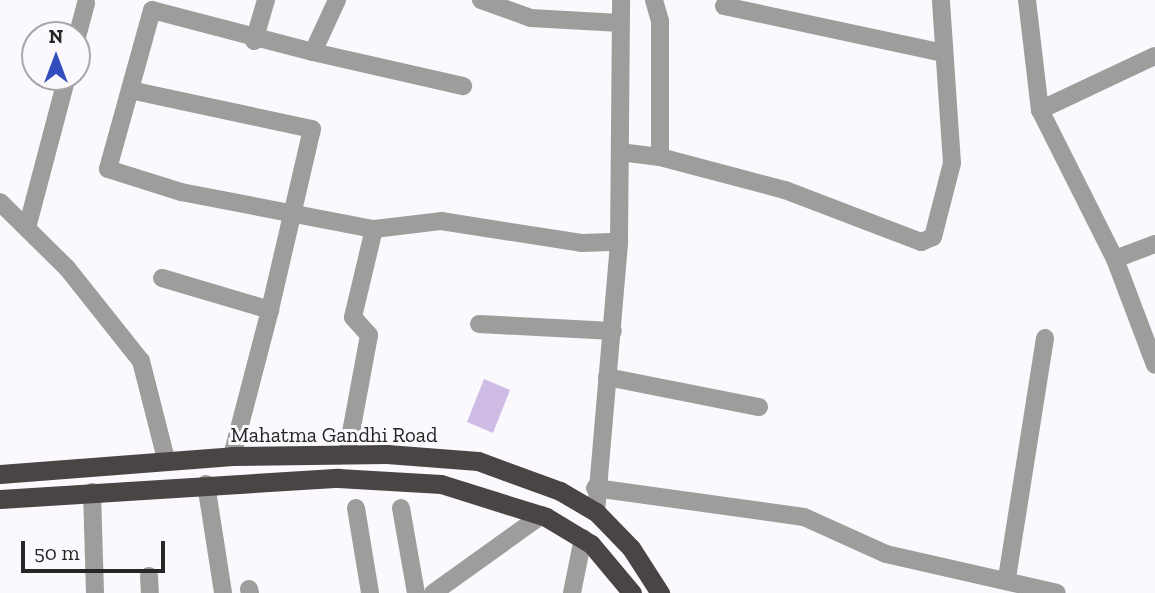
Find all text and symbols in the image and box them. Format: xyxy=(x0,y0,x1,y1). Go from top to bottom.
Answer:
north arrow xyxy=(21,21,91,91)
text: N xyxy=(49,25,63,48)
street label: Mahatma Gandhi Road xyxy=(231,422,437,448)
scale bar xyxy=(24,526,168,570)
text: 50 m xyxy=(34,540,80,565)

